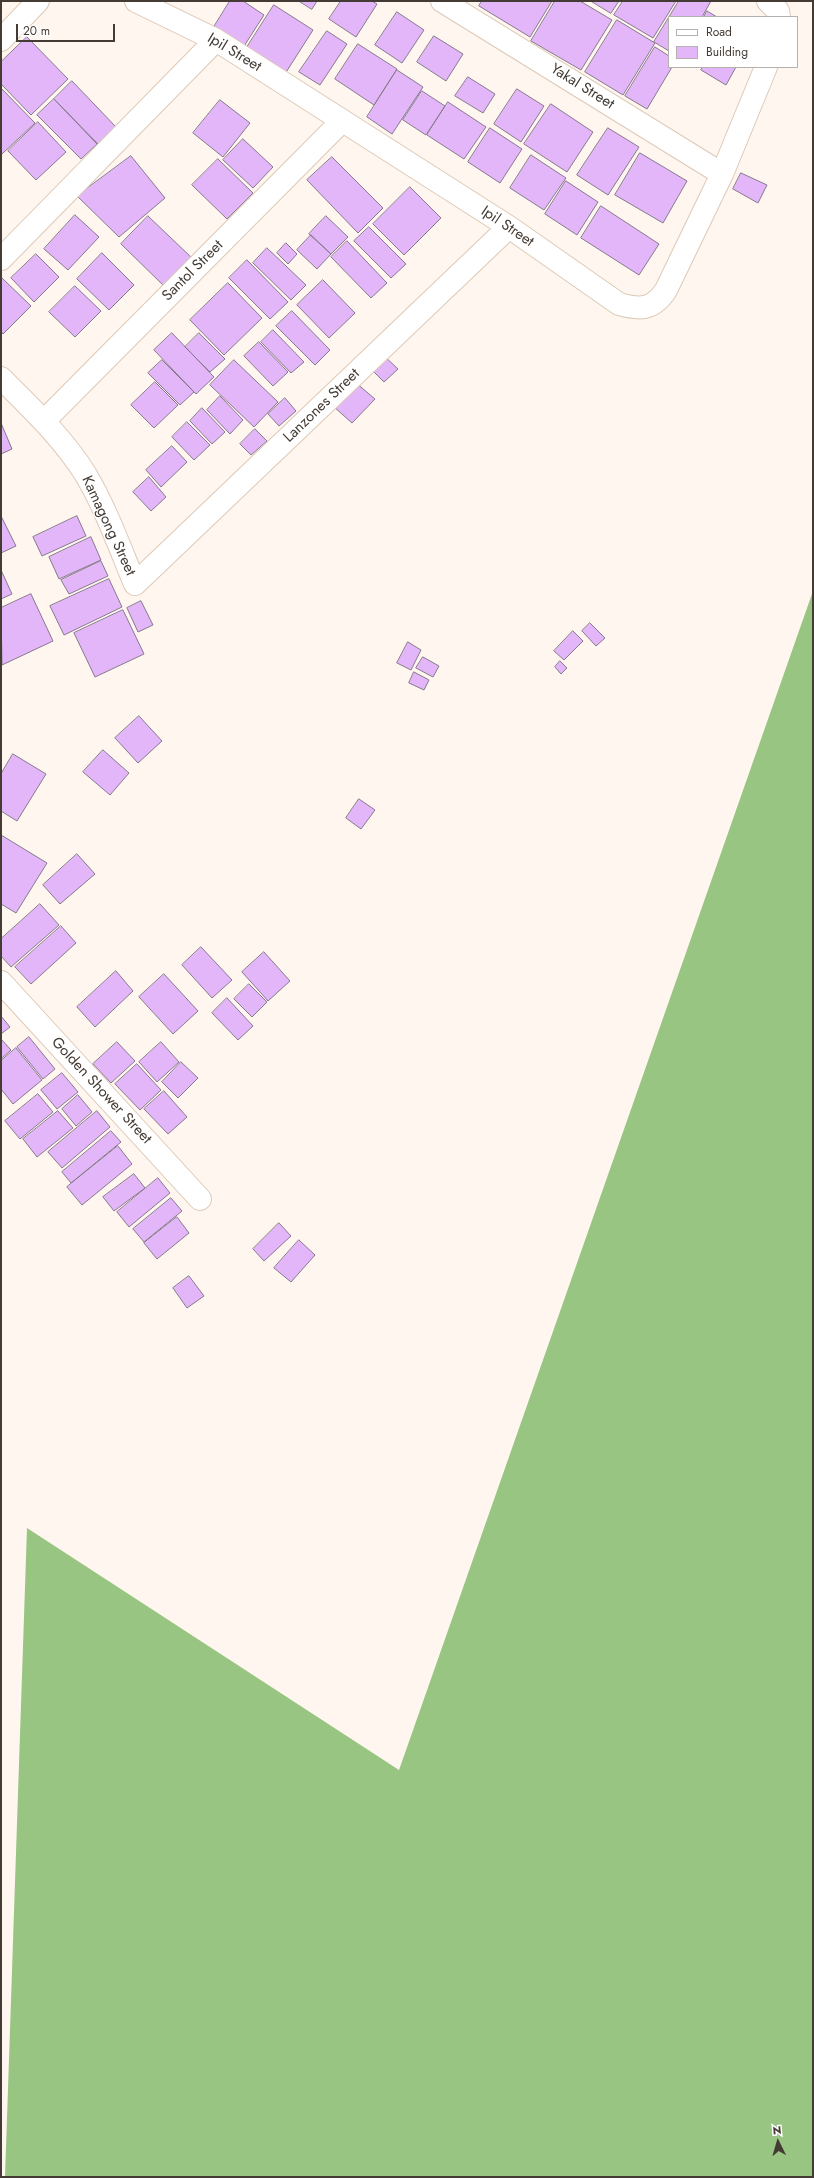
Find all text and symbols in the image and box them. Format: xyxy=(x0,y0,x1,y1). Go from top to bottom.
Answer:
scale bar xyxy=(18,16,117,42)
legend xyxy=(668,16,798,68)
text: 20 m xyxy=(23,22,50,40)
text: Road xyxy=(706,23,732,41)
street label: Ipil Street xyxy=(204,30,264,76)
text: Building xyxy=(706,43,748,61)
street label: Yakal Street xyxy=(547,60,617,114)
street label: Ipil Street xyxy=(477,203,537,251)
street label: Santol Street xyxy=(159,237,227,305)
street label: Lanzones Street xyxy=(280,365,364,447)
street label: Kamagong Street xyxy=(77,473,139,579)
street label: Golden Shower Street xyxy=(47,1034,155,1148)
north arrow xyxy=(758,2122,798,2162)
text: N xyxy=(772,2122,782,2138)

